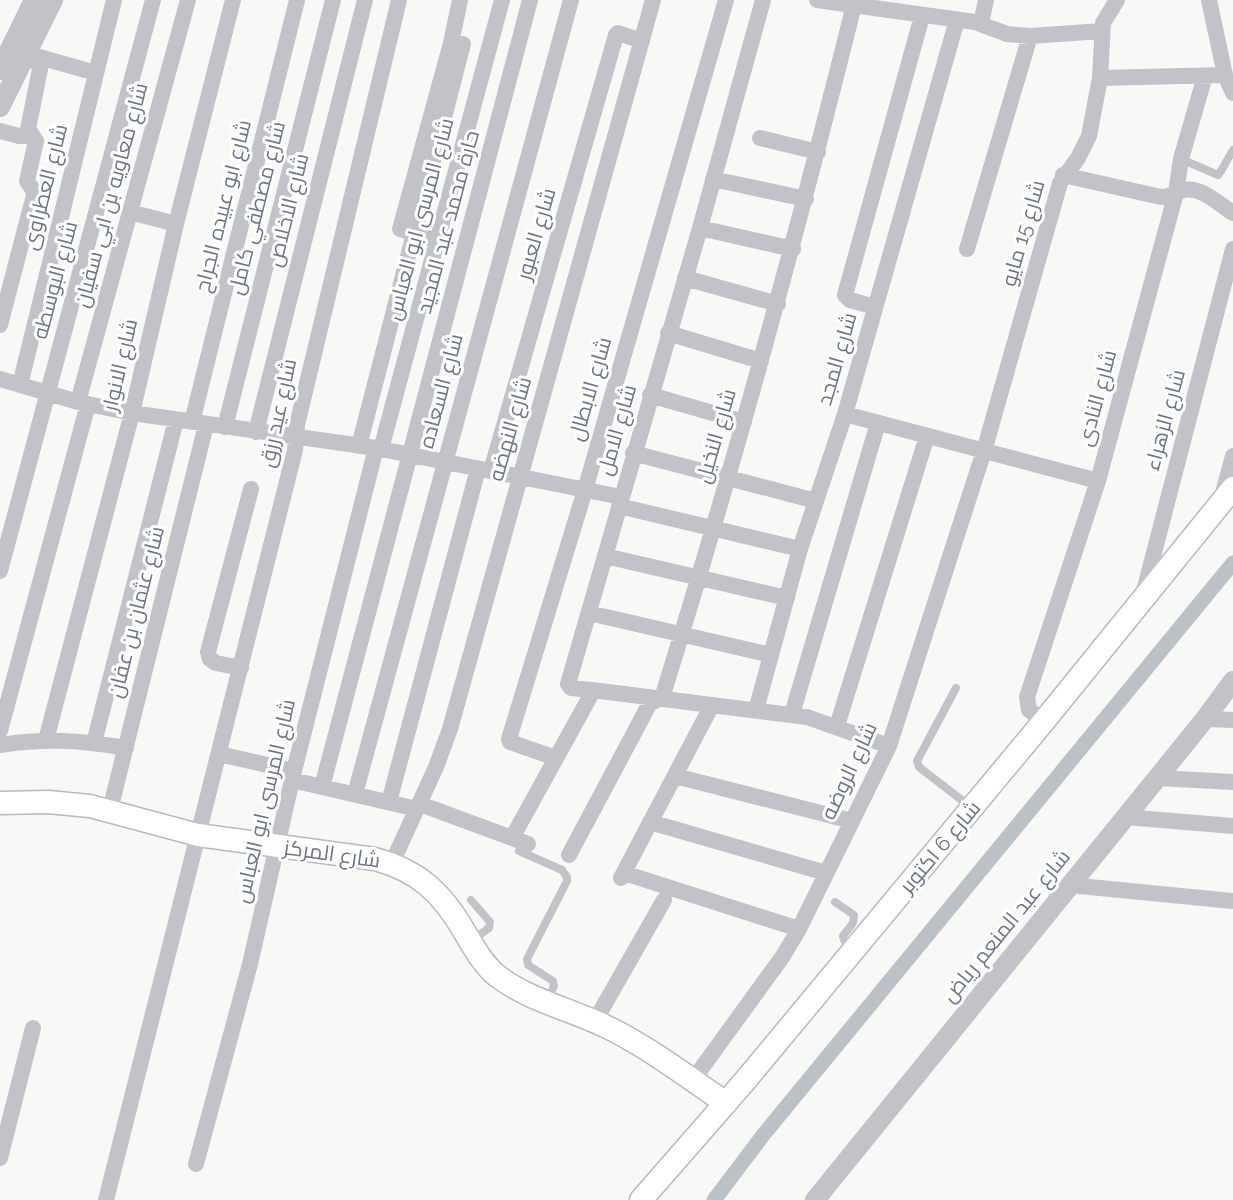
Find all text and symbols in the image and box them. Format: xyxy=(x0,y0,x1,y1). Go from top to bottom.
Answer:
street label: شارع معاويه بن ابي سفيان xyxy=(68,80,156,311)
street label: شارع المرسى ابو العباس xyxy=(380,115,461,323)
street label: شارع ابو عبيده الجراح xyxy=(189,117,258,295)
street label: شارع مصطفي كامل xyxy=(223,119,294,298)
street label: شارع العطراوى xyxy=(17,121,74,253)
street label: حارة محمد عبد المجيد xyxy=(411,127,484,316)
street label: شارع الاخلاص xyxy=(261,151,316,270)
street label: شارع 15 مايو xyxy=(995,177,1052,289)
street label: شارع العبور xyxy=(510,185,563,284)
street label: شارع البوسطه xyxy=(27,218,84,342)
street label: شارع المجد xyxy=(811,310,864,409)
street label: شارع الانوار xyxy=(97,316,144,415)
street label: شارع السعاده xyxy=(413,331,470,451)
street label: شارع الابطال xyxy=(563,334,618,444)
street label: شارع النادى xyxy=(1072,347,1123,449)
street label: شارع عيد رزق xyxy=(254,356,303,470)
street label: شارع الزهراء xyxy=(1139,366,1192,474)
street label: شارع النهضه xyxy=(483,374,538,485)
street label: شارع الامل xyxy=(592,382,643,479)
street label: شارع النخيل xyxy=(690,386,743,487)
street label: شارع عثمان بن عفان xyxy=(102,523,171,701)
street label: شارع المرسى ابو العباس xyxy=(229,696,302,906)
street label: شارع الروضه xyxy=(815,718,884,824)
street label: شارع 6 اكتوبر xyxy=(893,795,987,900)
street label: شارع المركز xyxy=(281,834,382,875)
street label: شارع عبد المنعم رياض xyxy=(936,844,1077,1008)

